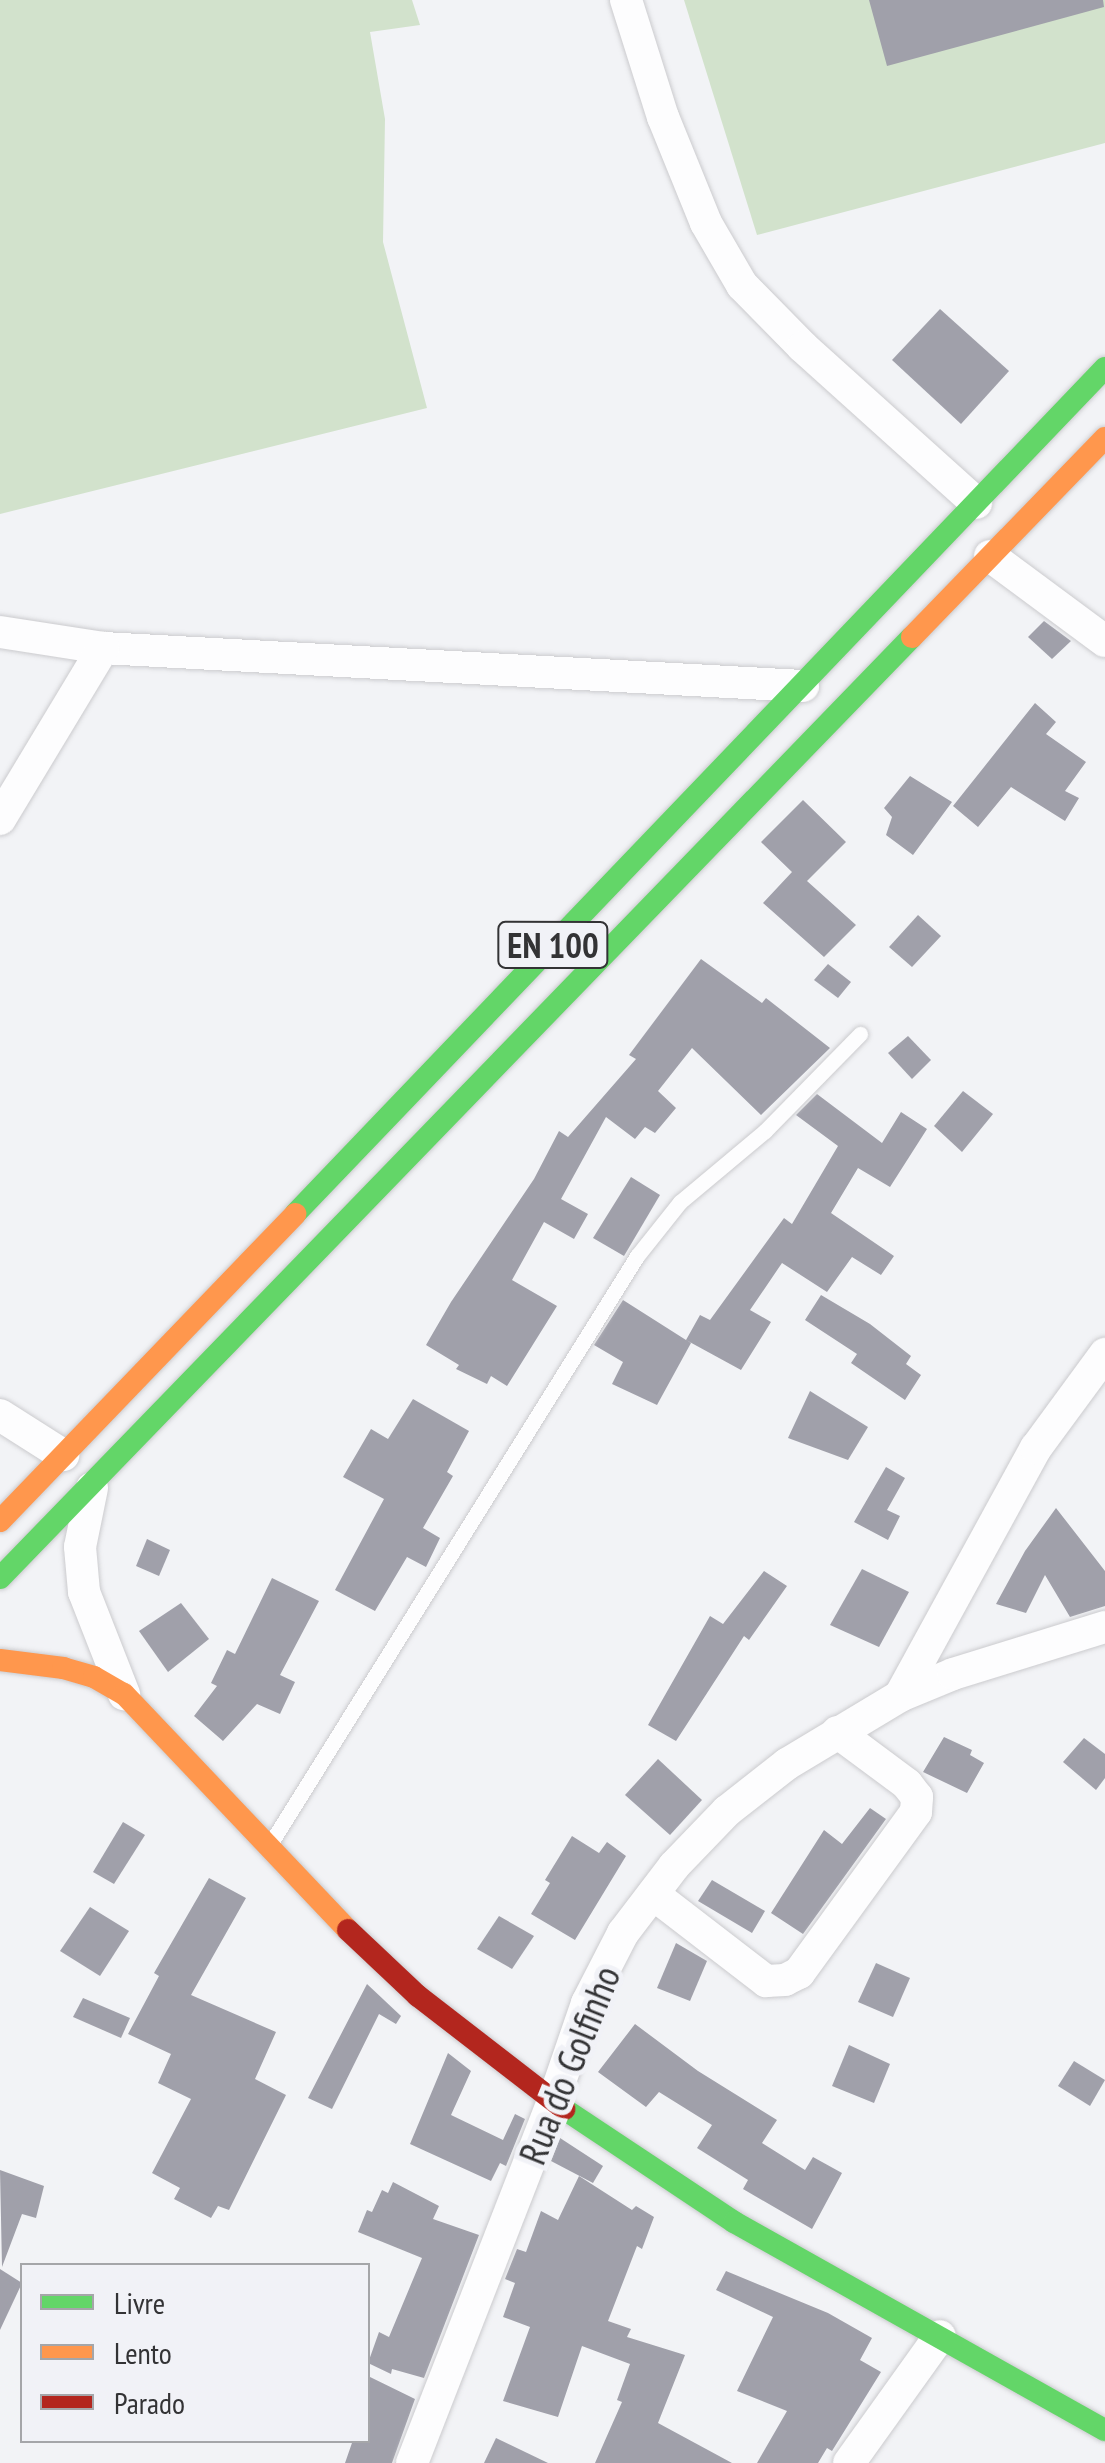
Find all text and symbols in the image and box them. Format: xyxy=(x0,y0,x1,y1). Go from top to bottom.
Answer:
road number: EN 100 xyxy=(496,915,610,975)
street label: Rua do Golfinho xyxy=(509,1959,629,2171)
legend xyxy=(20,2263,370,2443)
text: Livre xyxy=(114,2283,165,2322)
text: Lento xyxy=(114,2333,172,2372)
text: Parado xyxy=(114,2383,185,2422)

